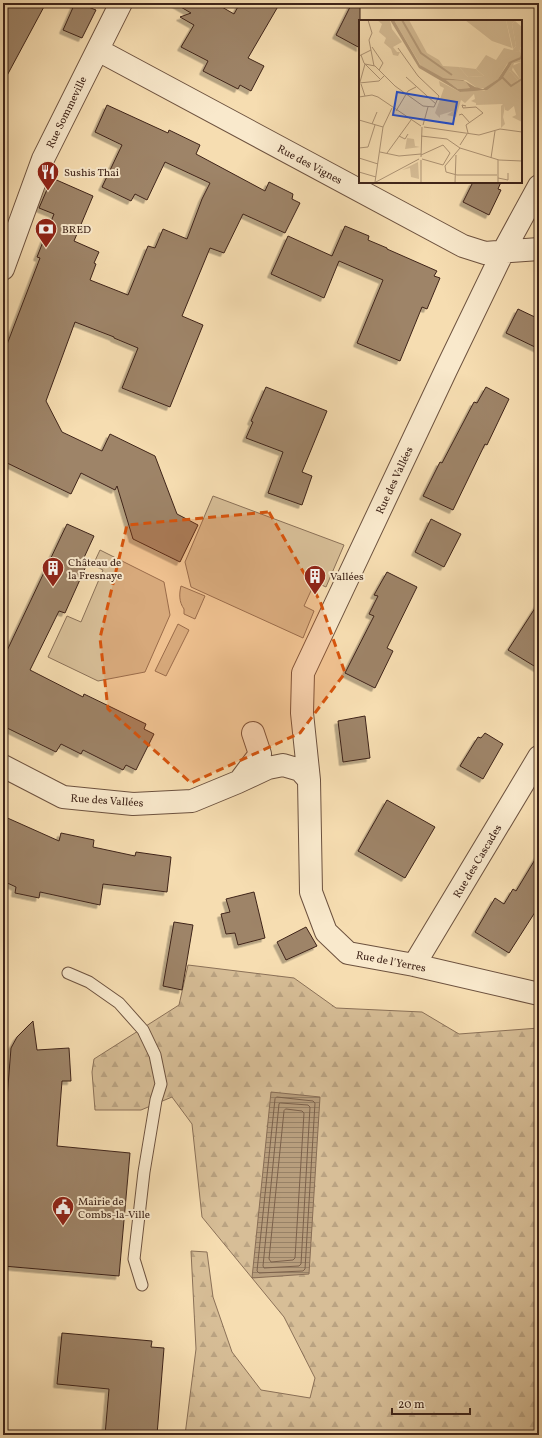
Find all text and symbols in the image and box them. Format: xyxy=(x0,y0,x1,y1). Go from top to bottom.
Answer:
inset map xyxy=(359,20,522,183)
street label: Rue Sommeville xyxy=(43,74,91,151)
street label: Rue des Vignes xyxy=(274,142,345,189)
restaurant icon: Sushis Thai xyxy=(35,159,61,192)
place label: Sushis Thai xyxy=(64,166,119,181)
bank icon: BRED xyxy=(33,216,59,249)
place label: BRED xyxy=(62,223,91,238)
street label: Rue des Vallées xyxy=(373,444,418,517)
building icon: Château de la Fresnaye xyxy=(40,555,66,588)
place label: Château de la Fresnaye xyxy=(68,556,122,584)
building icon: Vallées xyxy=(302,563,328,596)
place label: Vallées xyxy=(330,570,364,585)
street label: Rue des Vallées xyxy=(70,791,144,812)
street label: Rue des Cascades xyxy=(450,822,506,901)
street label: Rue de l'Yerres xyxy=(354,948,427,977)
public building icon: Mairie de Combs-la-Ville xyxy=(50,1194,76,1227)
place label: Mairie de Combs-la-Ville xyxy=(78,1195,150,1223)
scale bar xyxy=(392,1390,470,1416)
text: 20 m xyxy=(398,1397,425,1413)

